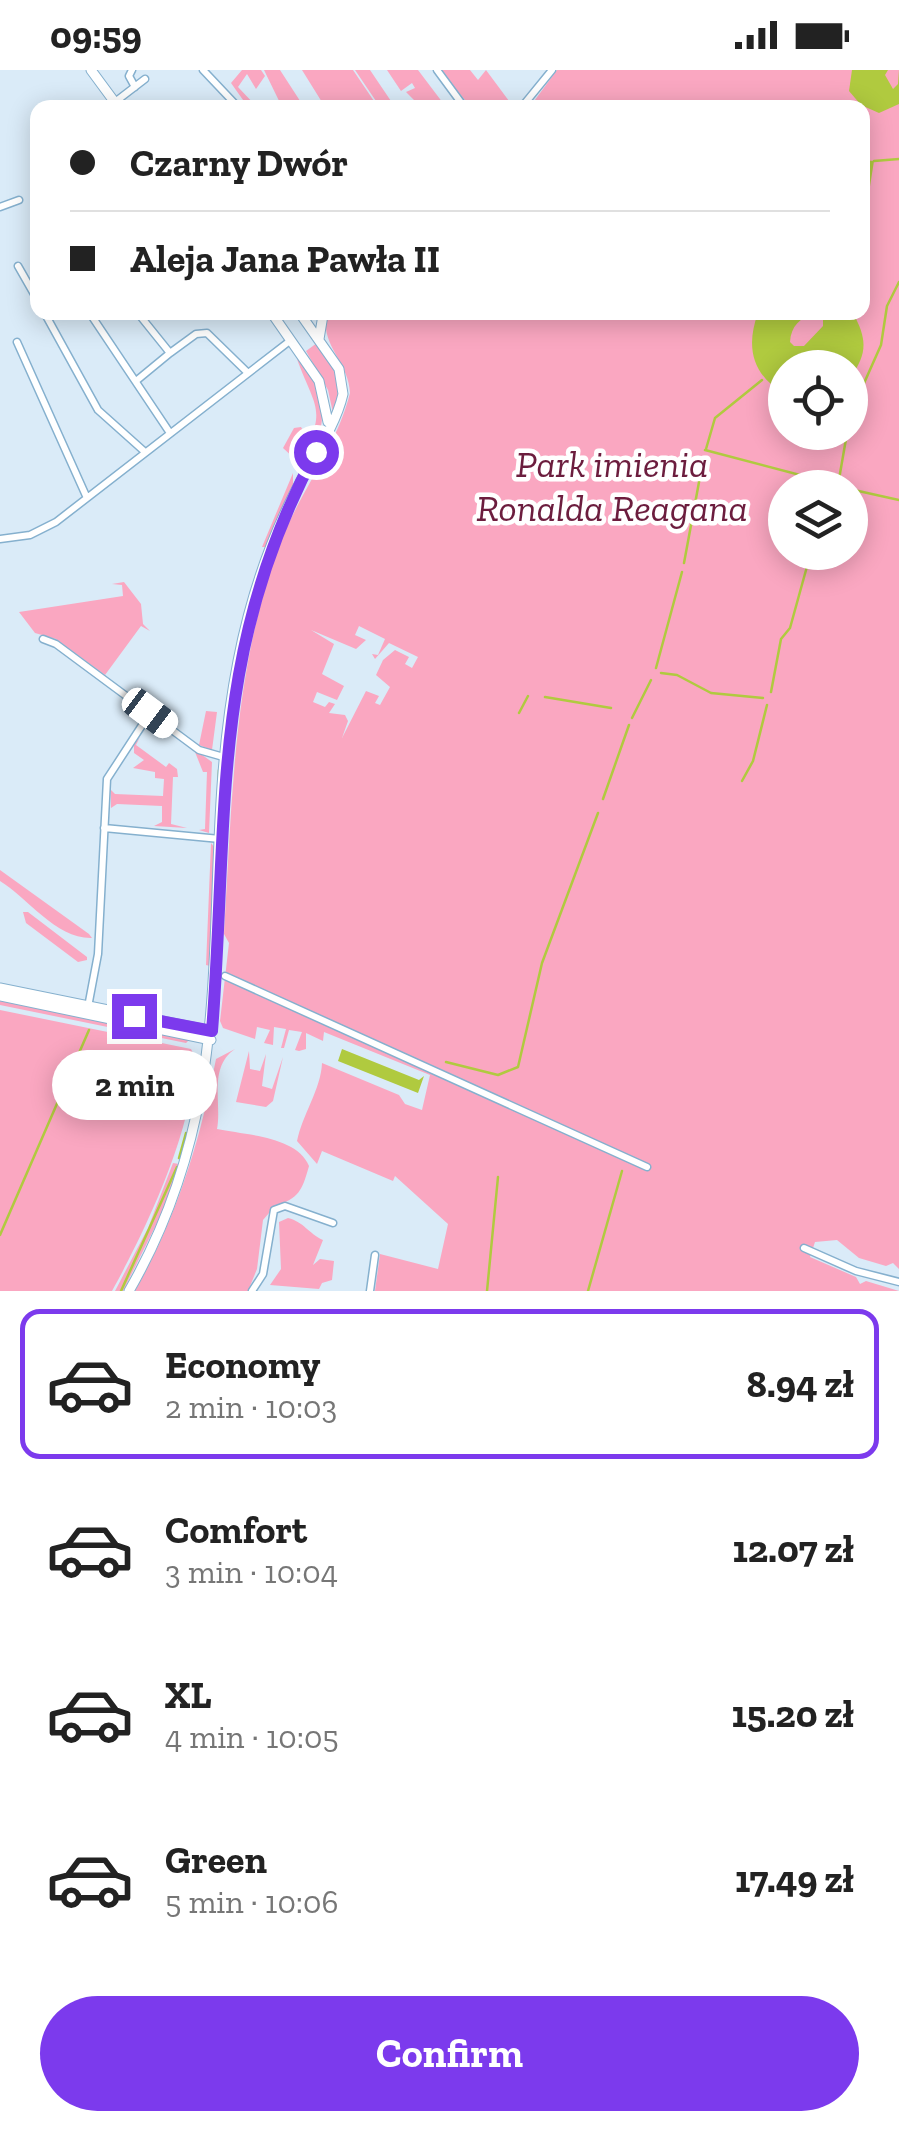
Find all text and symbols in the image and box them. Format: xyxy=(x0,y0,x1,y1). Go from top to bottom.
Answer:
text: 09:59 xyxy=(50,12,142,58)
text: Czarny Dwór xyxy=(130,140,348,186)
text: Aleja Jana Pawła II xyxy=(130,236,440,282)
map controls xyxy=(768,350,868,570)
button: locate xyxy=(768,350,868,450)
route start xyxy=(294,430,339,475)
park label: Park imienia Ronalda Reagana xyxy=(476,441,748,531)
button: layers xyxy=(768,470,868,570)
car xyxy=(117,683,183,743)
route end xyxy=(112,994,157,1039)
callout: 2 min xyxy=(52,1051,216,1121)
text: 2 min xyxy=(95,1066,174,1104)
icon: car xyxy=(45,1339,135,1429)
text: Economy xyxy=(165,1342,320,1388)
text: 8.94 zł xyxy=(746,1361,854,1407)
text: 2 min · 10:03 xyxy=(165,1388,337,1426)
icon: car xyxy=(45,1504,135,1594)
text: Comfort xyxy=(165,1507,307,1553)
text: 12.07 zł xyxy=(733,1526,854,1572)
text: 3 min · 10:04 xyxy=(165,1553,338,1591)
icon: car xyxy=(45,1669,135,1759)
text: XL xyxy=(165,1672,212,1718)
text: 15.20 zł xyxy=(731,1691,854,1737)
text: 4 min · 10:05 xyxy=(165,1718,339,1756)
icon: car xyxy=(45,1834,135,1924)
text: Green xyxy=(165,1837,267,1883)
text: 17.49 zł xyxy=(735,1856,854,1902)
text: 5 min · 10:06 xyxy=(165,1883,338,1921)
button: Confirm xyxy=(40,1996,859,2111)

